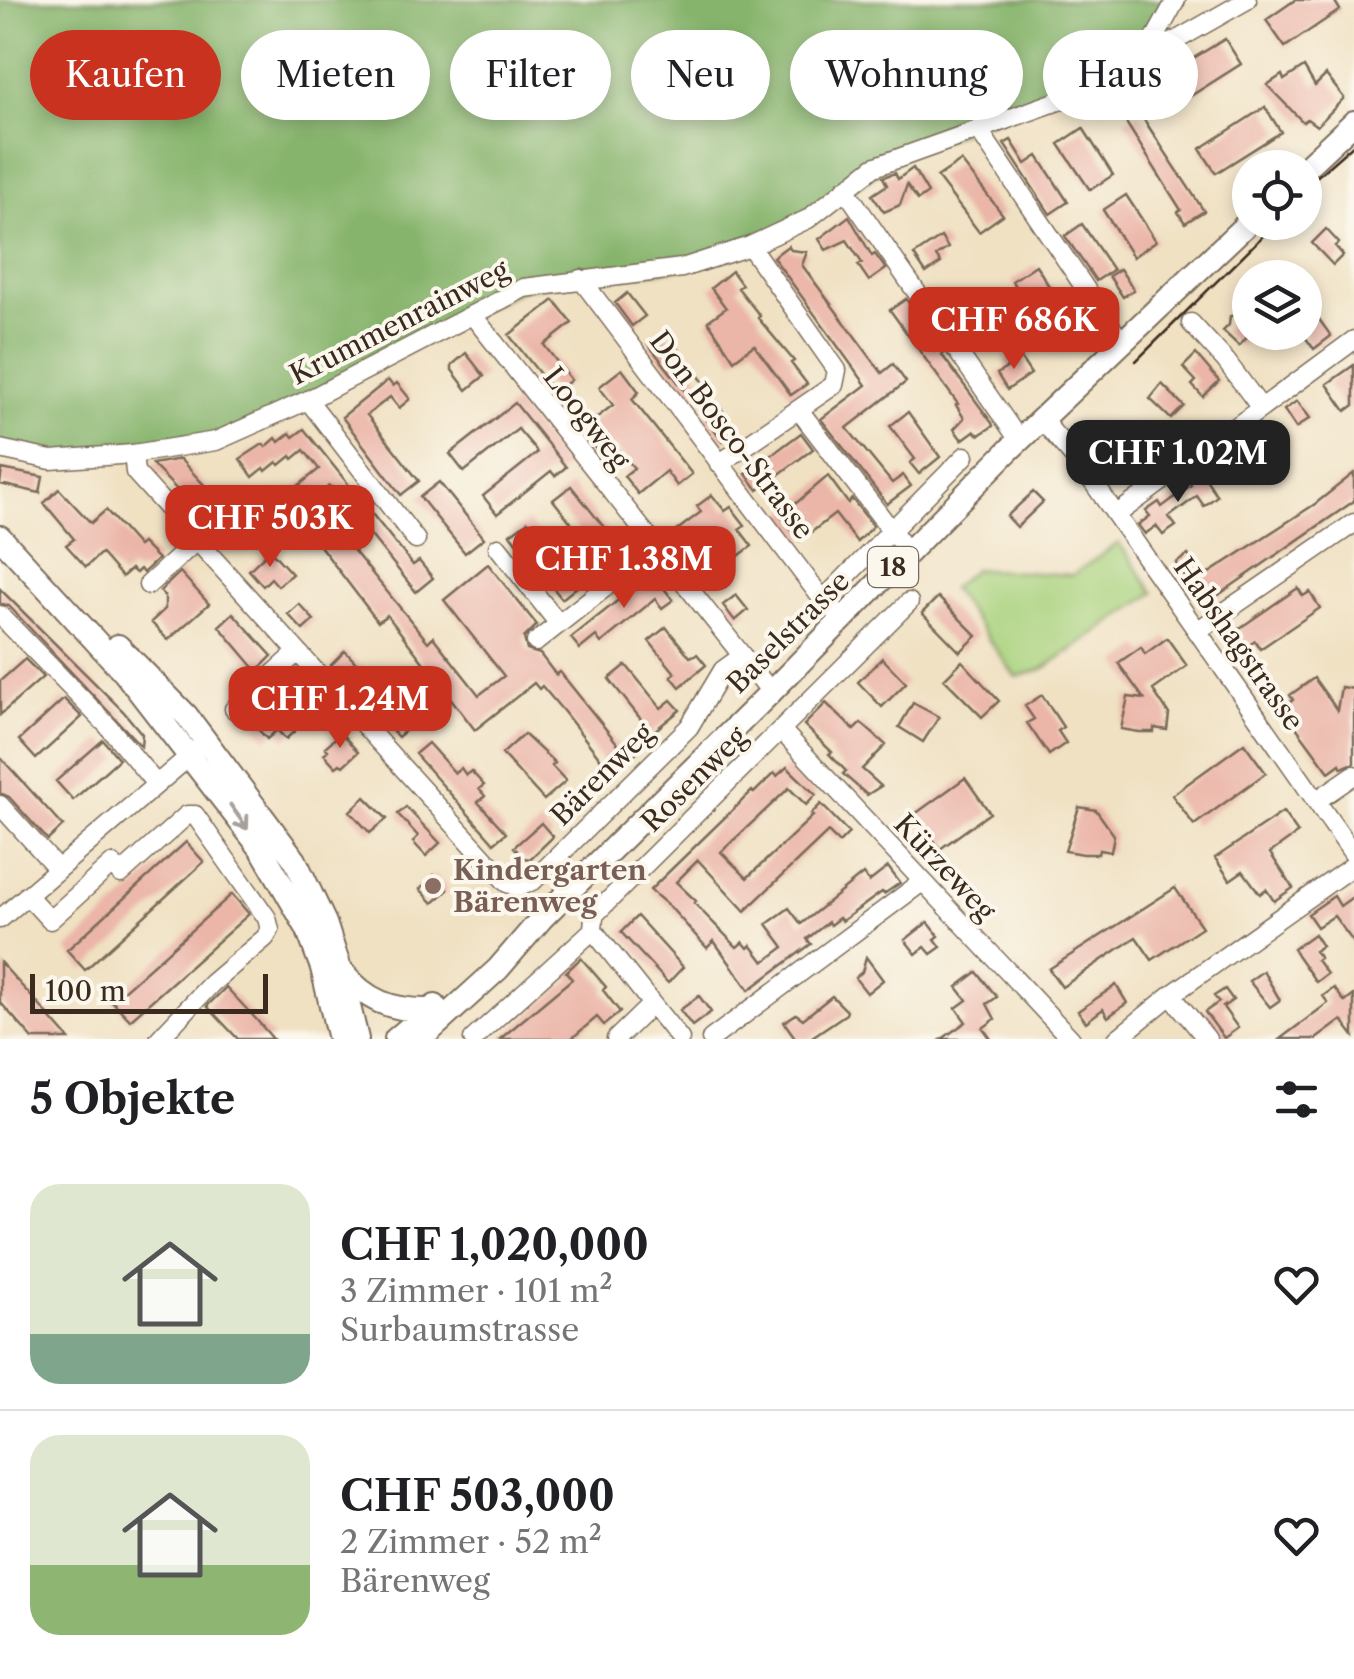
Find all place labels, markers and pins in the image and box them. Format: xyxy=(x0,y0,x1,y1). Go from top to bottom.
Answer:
pin: CHF 686K xyxy=(911,287,1117,372)
pin: CHF 1.02M xyxy=(1064,420,1292,505)
pin: CHF 503K xyxy=(167,485,373,570)
pin: CHF 1.38M xyxy=(510,526,738,611)
pin: CHF 1.24M xyxy=(226,666,454,751)
place label: Kindergarten Bärenweg xyxy=(453,853,647,919)
marker: Kindergarten Bärenweg xyxy=(422,875,444,897)

